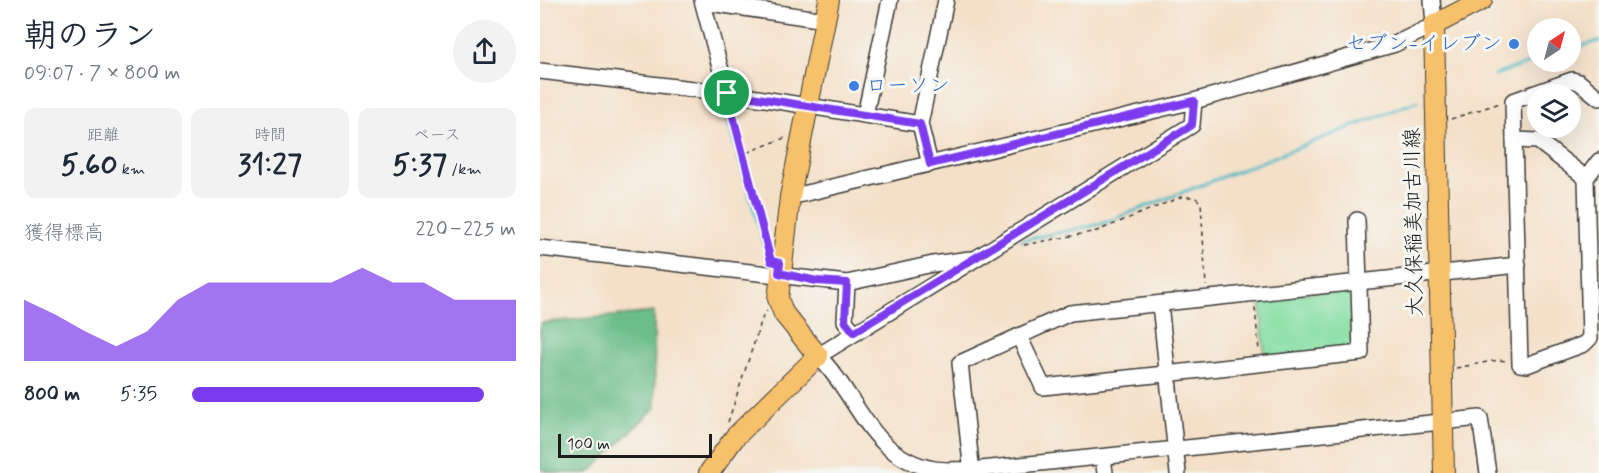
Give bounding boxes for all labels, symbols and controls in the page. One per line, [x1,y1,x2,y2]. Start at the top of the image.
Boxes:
text: 朝のラン [24,15,156,59]
north arrow [1527,18,1581,72]
map controls [1527,18,1581,138]
button: share [453,20,516,83]
place label: セブン-イレブン [1346,30,1502,58]
marker: セブン-イレブン [1507,37,1521,51]
text: 09:07 · 7 × 800 m [24,60,180,87]
pin [701,67,752,118]
place label: ローソン [866,72,950,100]
icon: arrive [710,76,743,109]
marker: ローソン [847,79,861,93]
button: layers [1527,84,1581,138]
text: 距離 [87,125,119,146]
text: 時間 [254,125,286,146]
text: ペース [413,125,461,146]
street label: 大久保稲美加古川線 [1398,127,1430,317]
text: 5.60 [61,146,118,185]
text: 31:27 [238,146,302,185]
text: 5:37 [392,146,447,185]
text: km [118,159,145,180]
text: /km [447,159,482,180]
text: 220–225 m [415,216,516,243]
text: 獲得標高 [24,220,104,247]
text: 800 m [24,381,80,408]
text: 5:35 [120,381,157,408]
scale bar [558,431,712,458]
text: 100 m [567,434,610,455]

